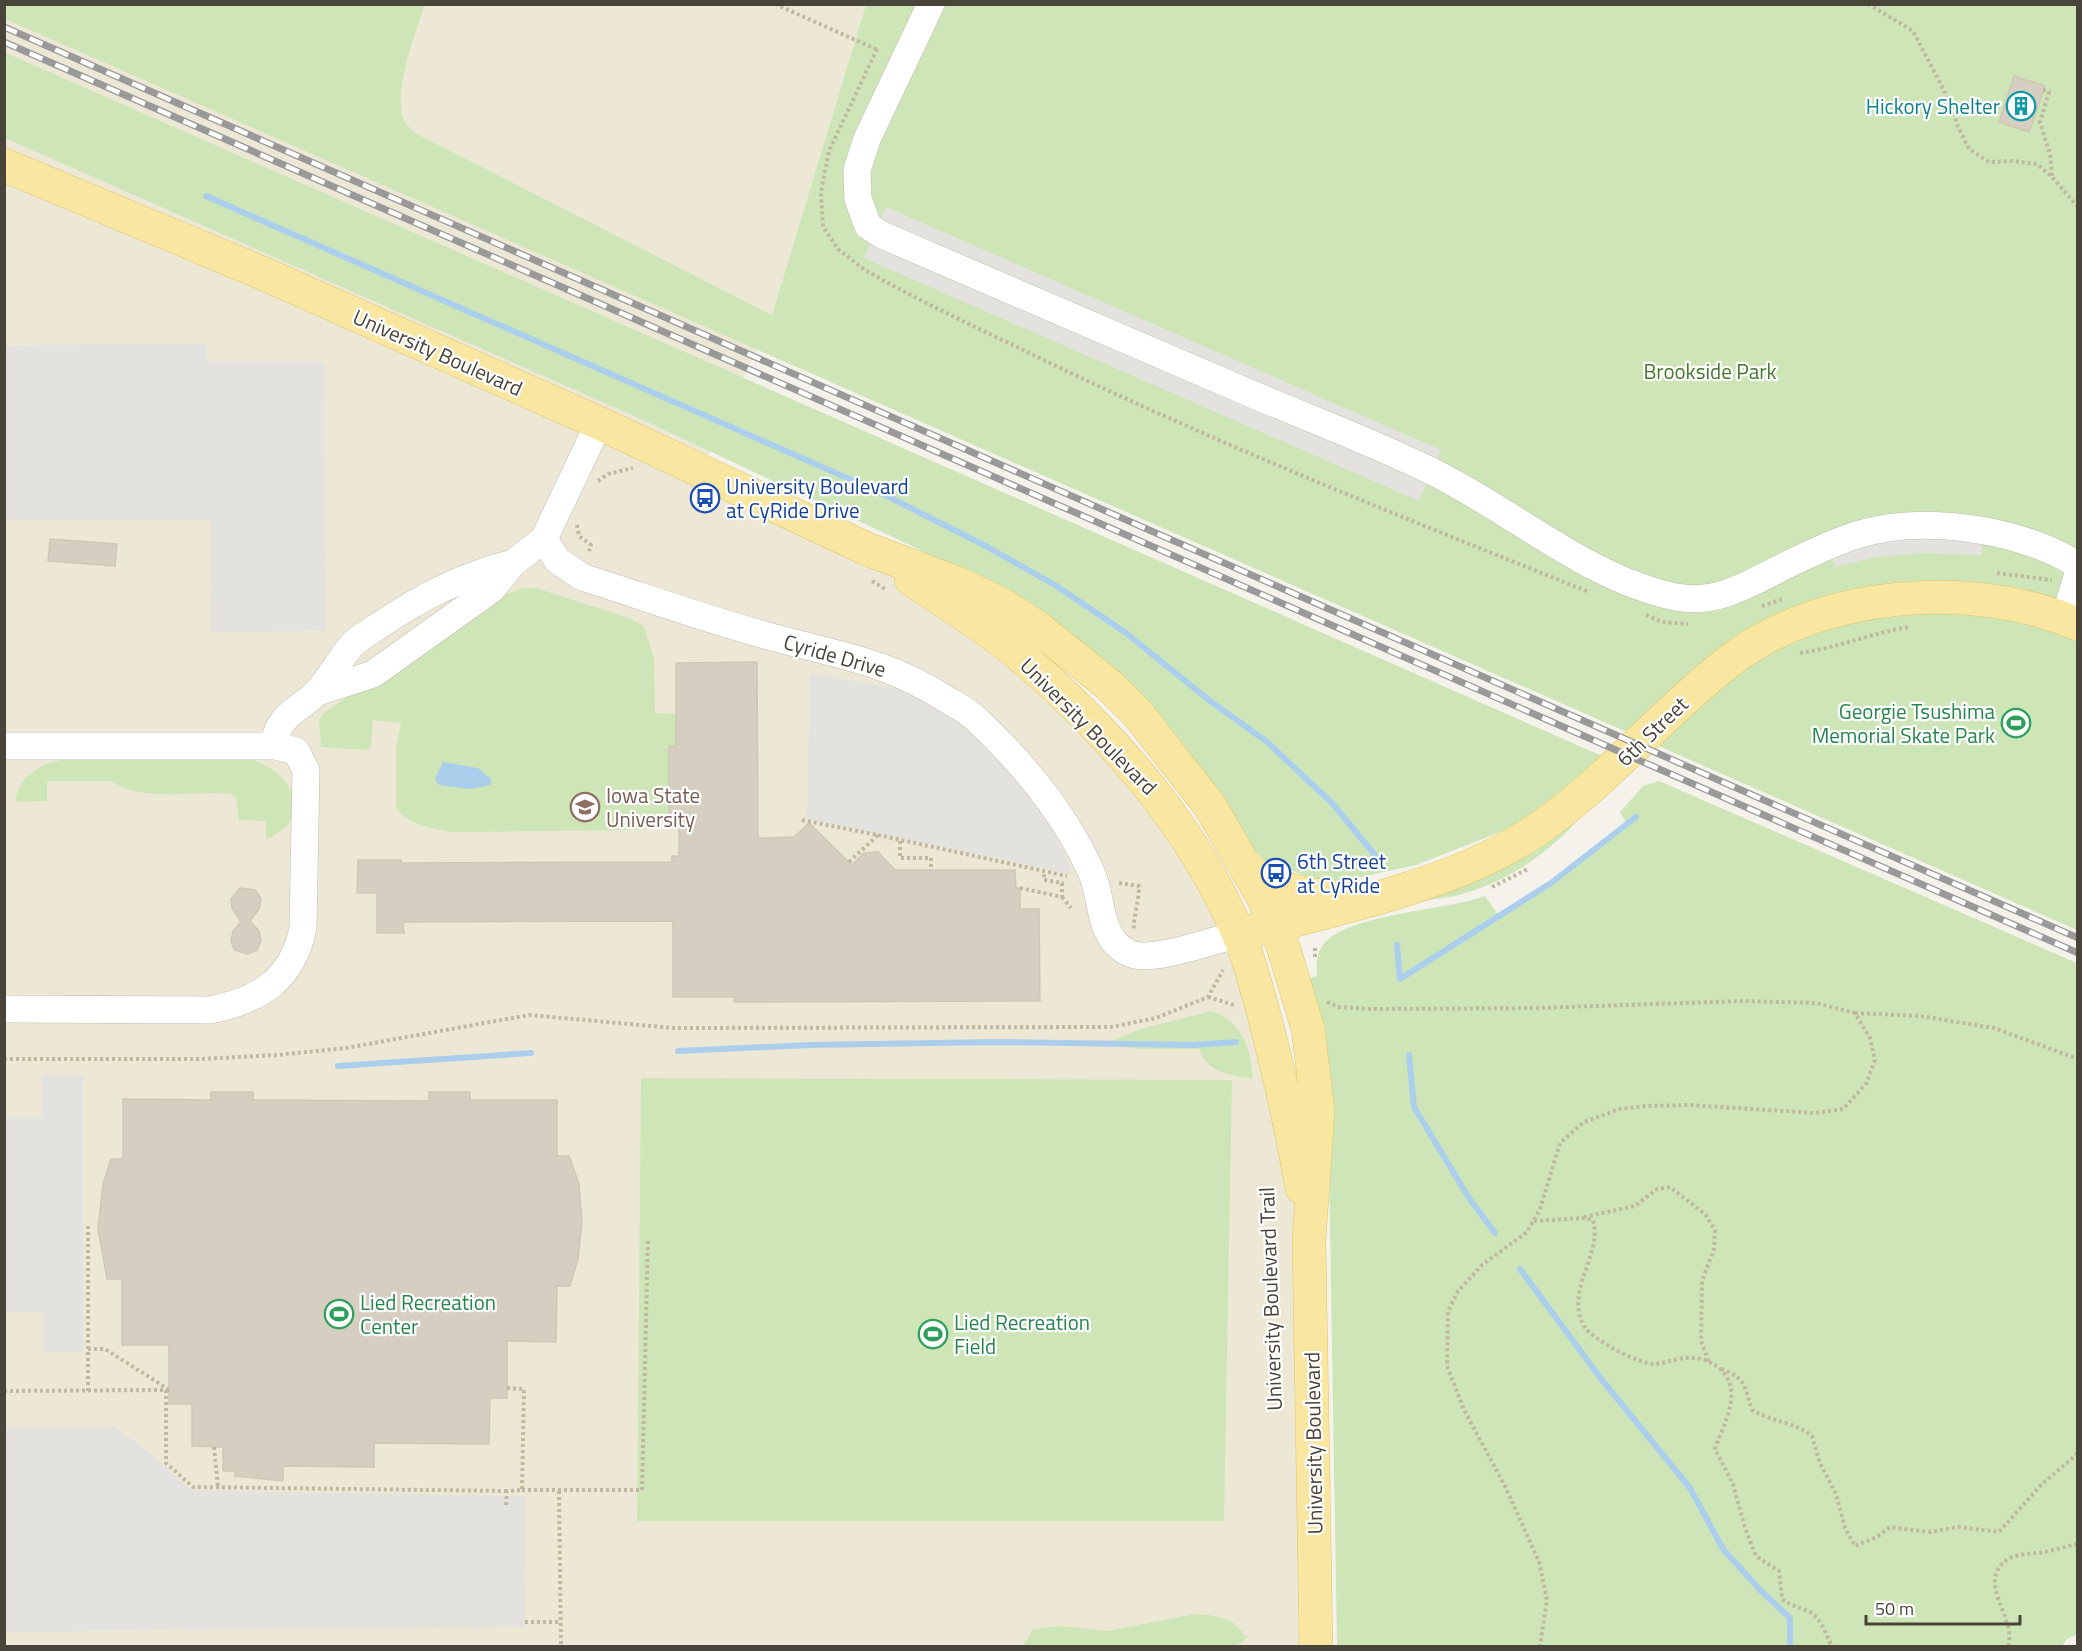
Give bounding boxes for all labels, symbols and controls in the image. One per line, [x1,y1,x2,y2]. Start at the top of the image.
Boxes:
place label: Hickory Shelter [1866,90,2000,122]
building icon: Hickory Shelter [2005,90,2037,122]
street label: University Boulevard [348,300,528,404]
park label: Brookside Park [1643,355,1777,387]
place label: University Boulevard at CyRide Drive [726,470,909,526]
bus stop icon: University Boulevard at CyRide Drive [689,482,721,514]
street label: Cyride Drive [780,625,890,685]
street label: University Boulevard [1013,650,1165,802]
street label: 6th Street [1609,688,1696,773]
place label: Georgie Tsushima Memorial Skate Park [1812,695,1995,751]
sports icon: Georgie Tsushima Memorial Skate Park [2000,707,2032,739]
place label: Iowa State University [606,779,700,835]
school or university icon: Iowa State University [569,791,601,823]
place label: 6th Street at CyRide [1297,845,1387,901]
bus stop icon: 6th Street at CyRide [1260,857,1292,889]
street label: University Boulevard Trail [1250,1187,1290,1411]
place label: Lied Recreation Center [360,1286,496,1342]
sports icon: Lied Recreation Center [323,1298,355,1330]
place label: Lied Recreation Field [954,1306,1090,1362]
sports icon: Lied Recreation Field [917,1318,949,1350]
street label: University Boulevard [1295,1351,1331,1535]
scale bar [1866,1588,2020,1626]
text: 50 m [1875,1595,1914,1622]

